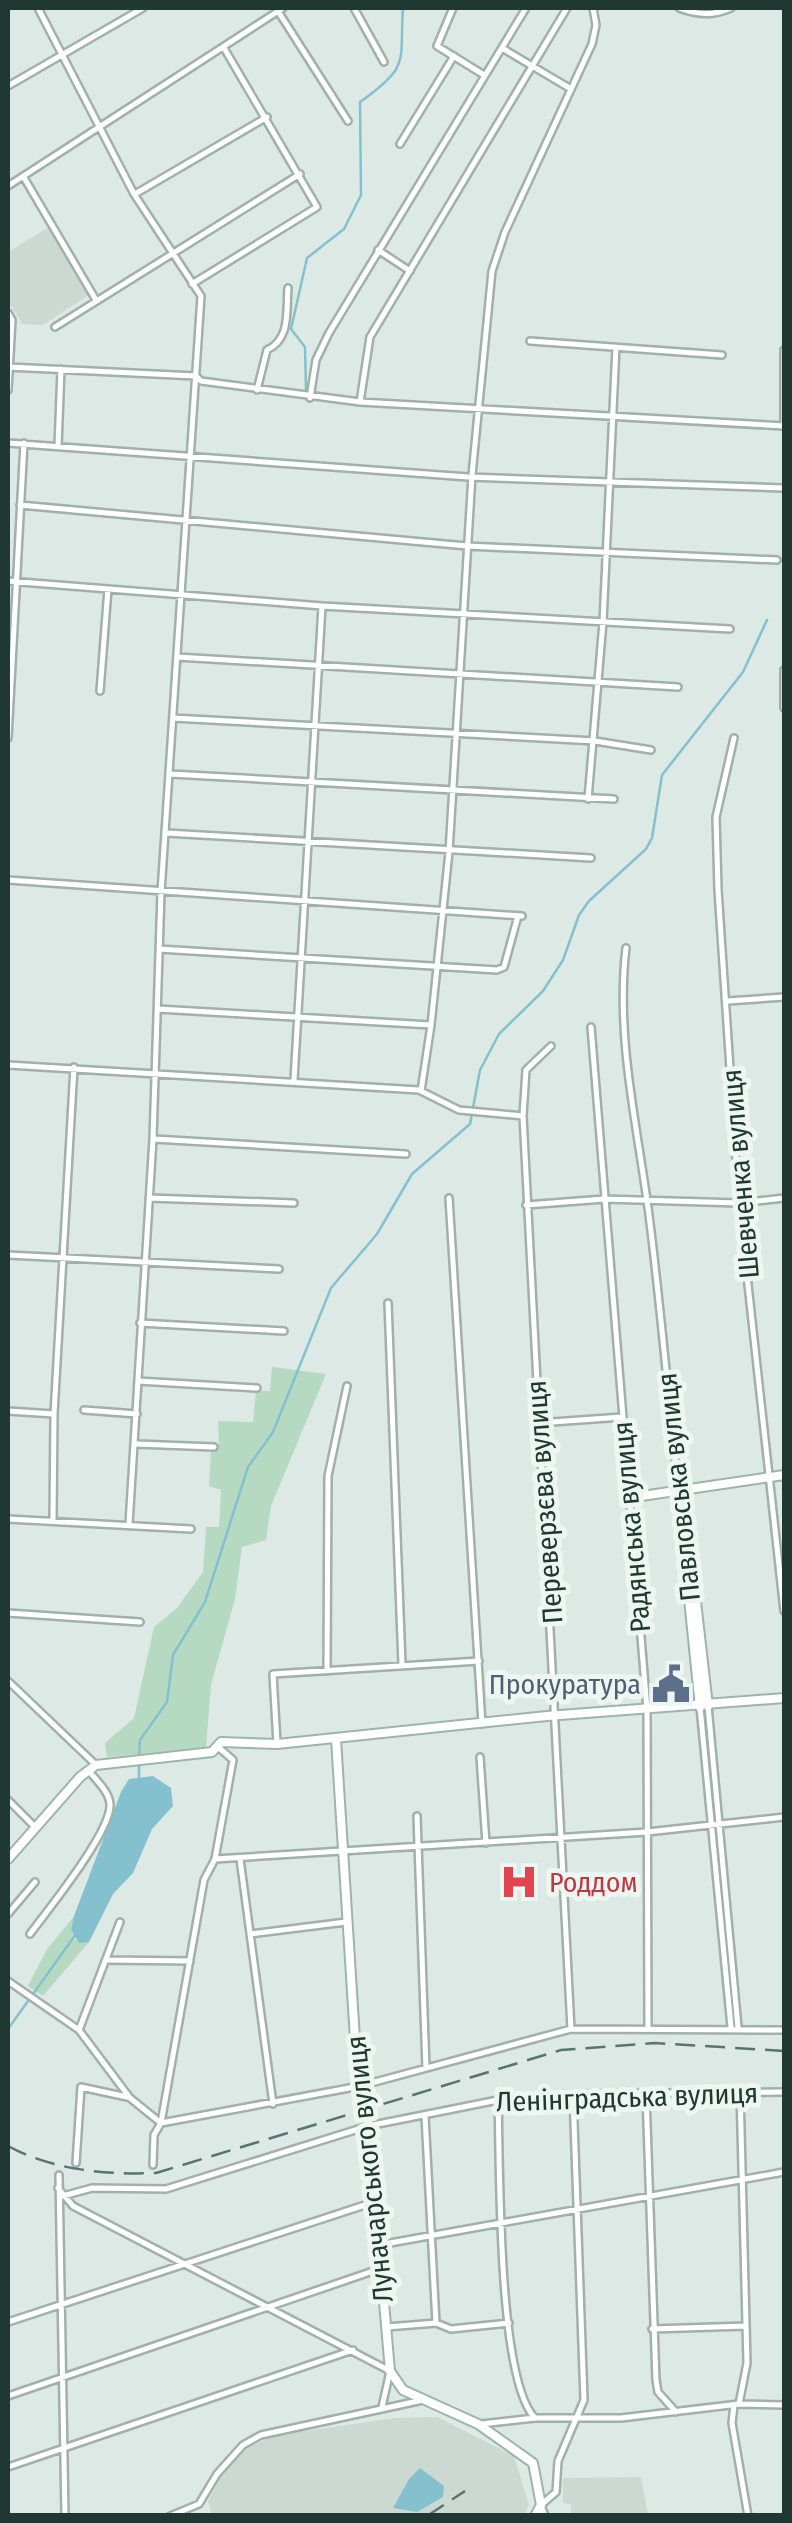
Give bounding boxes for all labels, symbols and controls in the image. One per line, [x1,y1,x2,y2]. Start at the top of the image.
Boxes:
street label: Шевченка вулиця [715,1068,766,1280]
street label: Павловська вулиця [650,1371,707,1603]
street label: Переверзєва вулиця [520,1379,569,1625]
street label: Радянська вулиця [606,1420,657,1634]
public building icon: Прокуратура [650,1663,692,1705]
place label: Прокуратура [489,1668,641,1701]
hospital icon: Роддом [498,1861,540,1903]
place label: Роддом [549,1866,637,1899]
street label: Луначарського вулиця [339,2034,400,2304]
street label: Ленінградська вулиця [495,2076,759,2119]

